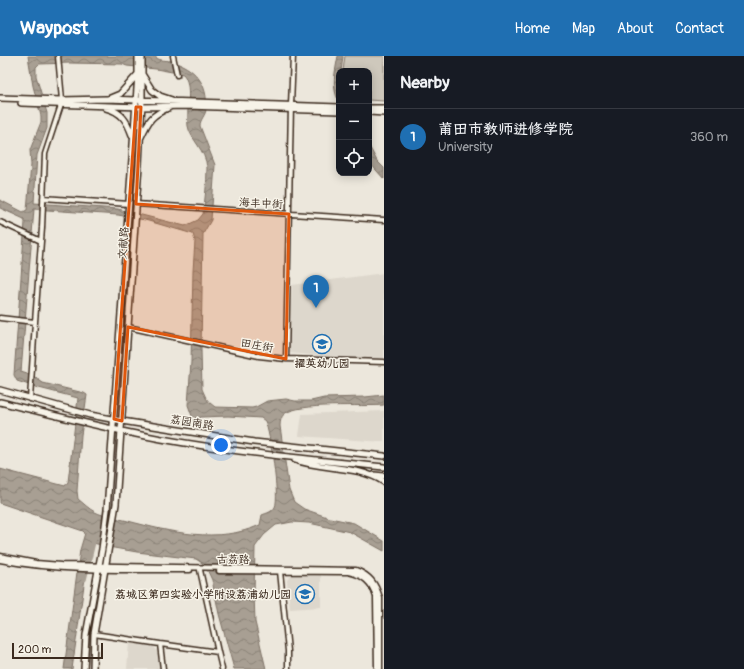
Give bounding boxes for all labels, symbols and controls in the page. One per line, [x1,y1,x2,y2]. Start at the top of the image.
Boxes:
text: Waypost [20,16,89,40]
text: Home [515,20,550,37]
text: Map [572,20,595,37]
text: About [617,20,653,37]
text: Contact [675,20,724,37]
map controls [336,68,372,176]
button: + [336,68,372,104]
text: Nearby [400,72,449,93]
button: − [336,104,372,140]
text: 莆田市教师进修学院 [438,120,573,139]
text: 1 [410,129,416,145]
text: 360 m [690,129,728,145]
text: University [438,139,492,155]
button: locate [336,140,372,176]
street label: 海丰中街 [239,196,284,211]
street label: 文献路 [116,226,131,260]
pin: 1 [303,275,329,308]
school or university icon: 擢英幼儿园 [311,333,333,355]
street label: 田庄街 [240,336,275,355]
place label: 擢英幼儿园 [295,357,350,370]
street label: 荔园南路 [169,413,215,432]
your location [211,435,231,455]
street label: 古荔路 [217,553,250,566]
school or university icon: 荔城区第四实验小学附设荔浦幼儿园 [294,583,316,605]
place label: 荔城区第四实验小学附设荔浦幼儿园 [115,588,291,601]
scale bar [12,641,103,660]
text: 200 m [18,643,51,656]

